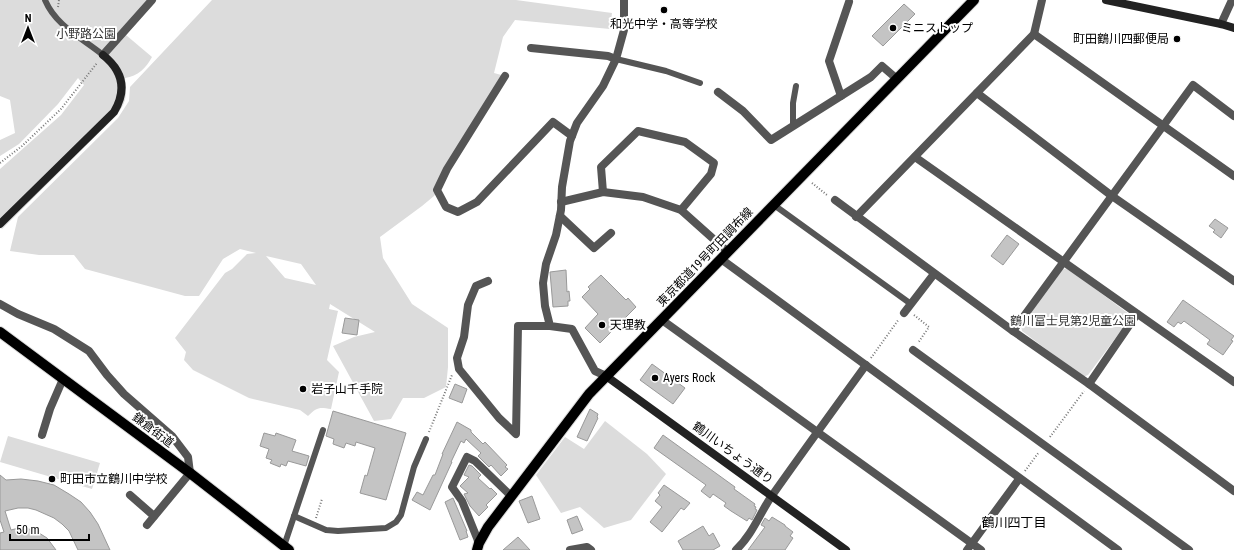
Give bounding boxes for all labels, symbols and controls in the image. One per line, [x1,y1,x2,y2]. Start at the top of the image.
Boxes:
marker: 和光中学・高等学校 [659,5,669,15]
north arrow [8,8,48,48]
text: N [25,12,32,25]
place label: 和光中学・高等学校 [610,17,718,31]
place label: ミニストップ [901,21,973,35]
marker: ミニストップ [888,23,898,33]
park label: 小野路公園 [56,27,116,41]
place label: 町田鶴川四郵便局 [1073,32,1169,46]
marker: 町田鶴川四郵便局 [1172,34,1182,44]
street label: 東京都道19号町田調布線 [654,205,756,309]
park label: 鶴川富士見第2児童公園 [1010,314,1136,328]
place label: 天理教 [610,318,646,332]
marker: 天理教 [597,320,607,330]
place label: Ayers Rock [663,371,716,385]
marker: Ayers Rock [650,373,660,383]
place label: 岩子山千手院 [311,382,383,396]
marker: 岩子山千手院 [298,384,308,394]
street label: 鎌倉街道 [130,410,176,450]
street label: 鶴川いちょう通り [690,419,776,487]
place label: 町田市立鶴川中学校 [60,472,168,486]
marker: 町田市立鶴川中学校 [47,474,57,484]
district label: 鶴川四丁目 [981,515,1047,530]
scale bar [10,516,89,542]
text: 50 m [16,523,40,537]

